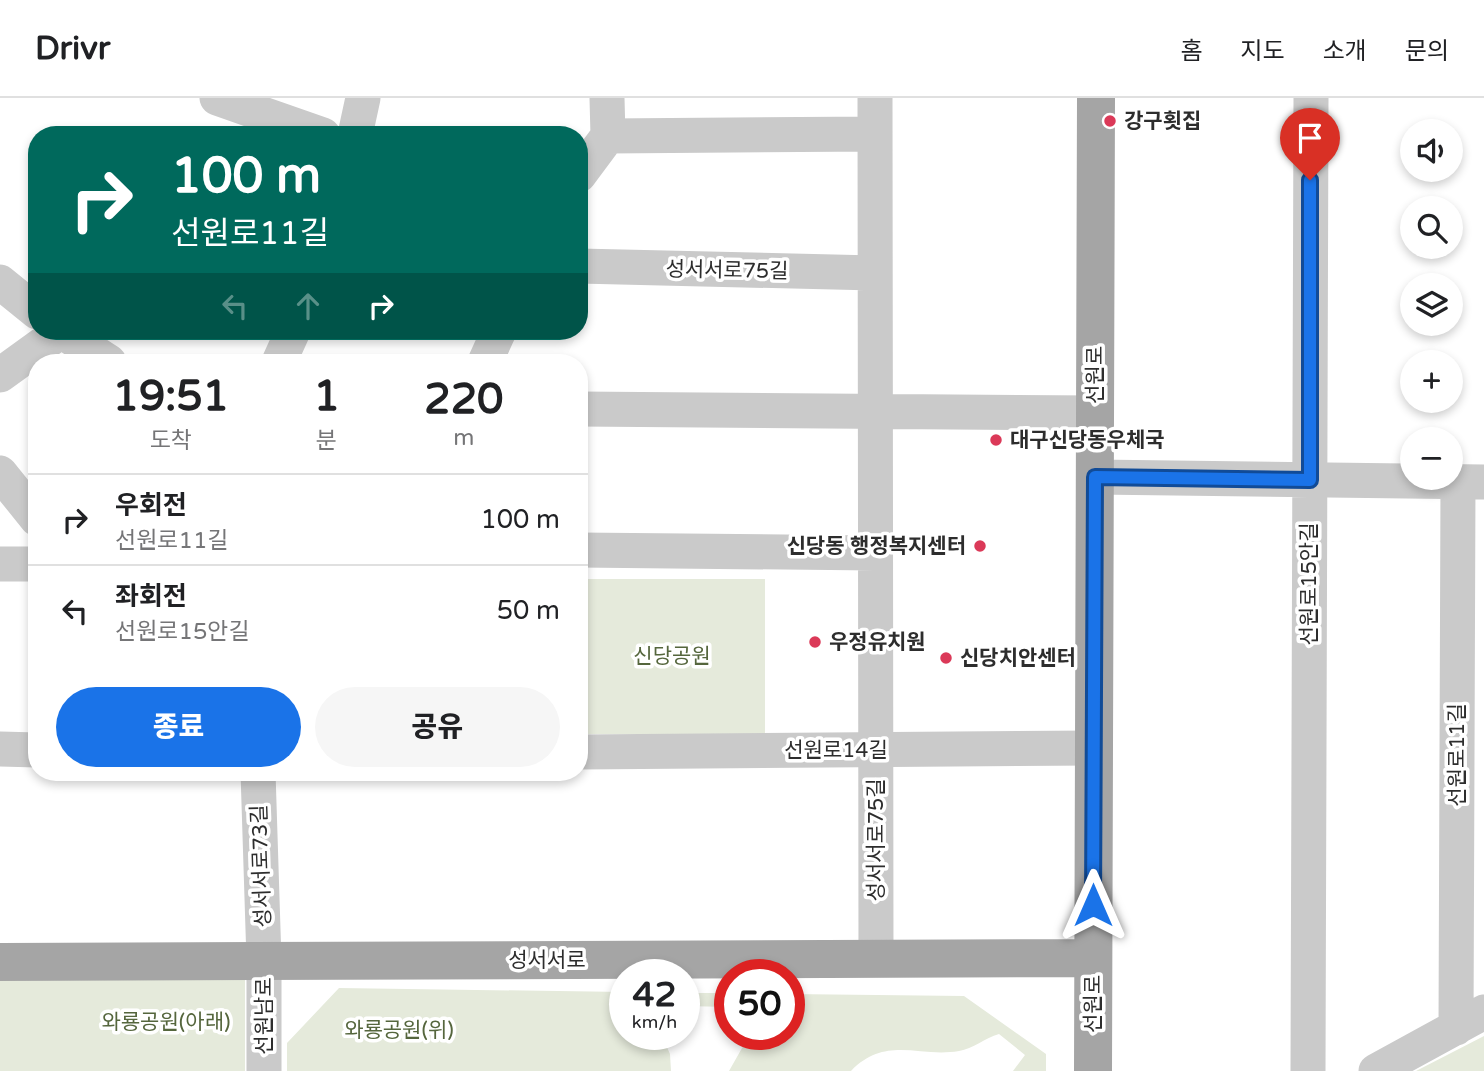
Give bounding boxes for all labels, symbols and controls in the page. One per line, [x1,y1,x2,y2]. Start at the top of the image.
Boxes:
text: Drivr [35,29,110,68]
text: 홈 [1180,37,1202,66]
text: 지도 [1240,37,1285,66]
text: 소개 [1323,37,1367,66]
text: 문의 [1405,37,1449,66]
pin [1280,108,1340,180]
place label: 강구횟집 [1124,109,1201,134]
marker: 강구횟집 [1102,113,1118,129]
icon: arrive [1291,119,1329,157]
map controls [1400,119,1463,490]
button: sound [1400,119,1463,182]
text: 100 m [171,147,321,206]
icon: right [56,154,147,245]
button: search [1400,196,1463,259]
text: 선원로11길 [171,215,329,253]
street label: 성서서로75길 [665,257,789,284]
button: layers [1400,273,1463,336]
icon: left [216,287,254,325]
icon: ahead [289,287,327,325]
icon: right [362,287,400,325]
street label: 선원로 [1083,346,1108,404]
button: + [1400,350,1463,413]
text: 19:51 [113,371,229,422]
text: 1 [313,371,340,422]
text: 220 [424,374,503,425]
text: m [453,424,474,452]
text: 도착 [150,427,192,455]
text: 분 [316,427,337,455]
button: − [1400,427,1463,490]
place label: 대구신당동우체국 [1010,428,1165,453]
marker: 대구신당동우체국 [988,432,1004,448]
text: 우회전 [115,490,187,521]
icon: right [56,501,94,539]
text: 100 m [480,504,560,535]
street label: 선원로15안길 [1297,523,1322,645]
text: 선원로11길 [115,527,229,555]
place label: 신당동 행정복지센터 [787,534,966,559]
marker: 신당동 행정복지센터 [972,538,988,554]
text: 좌회전 [115,581,187,612]
icon: left [56,592,94,630]
text: 50 m [497,595,560,626]
text: 선원로15안길 [115,618,250,646]
place label: 우정유치원 [829,630,926,655]
marker: 우정유치원 [807,634,823,650]
park label: 신당공원 [633,644,711,669]
place label: 신당치안센터 [960,646,1076,671]
marker: 신당치안센터 [938,650,954,666]
button: 종료 [56,687,301,767]
button: 공유 [315,687,560,767]
street label: 선원로11길 [1445,703,1470,807]
street label: 선원로14길 [784,738,888,763]
street label: 성서서로75길 [864,779,889,901]
street label: 성서서로73길 [247,804,276,928]
position arrow [1056,868,1130,942]
street label: 성서서로 [508,948,586,973]
speed limit sign: 50 [714,959,805,1050]
text: 42 [633,974,676,1016]
street label: 선원로 [1081,975,1106,1033]
street label: 선원남로 [252,977,277,1055]
park label: 와룡공원(아래) [101,1010,231,1035]
text: km/h [632,1011,677,1033]
park label: 와룡공원(위) [344,1018,454,1043]

